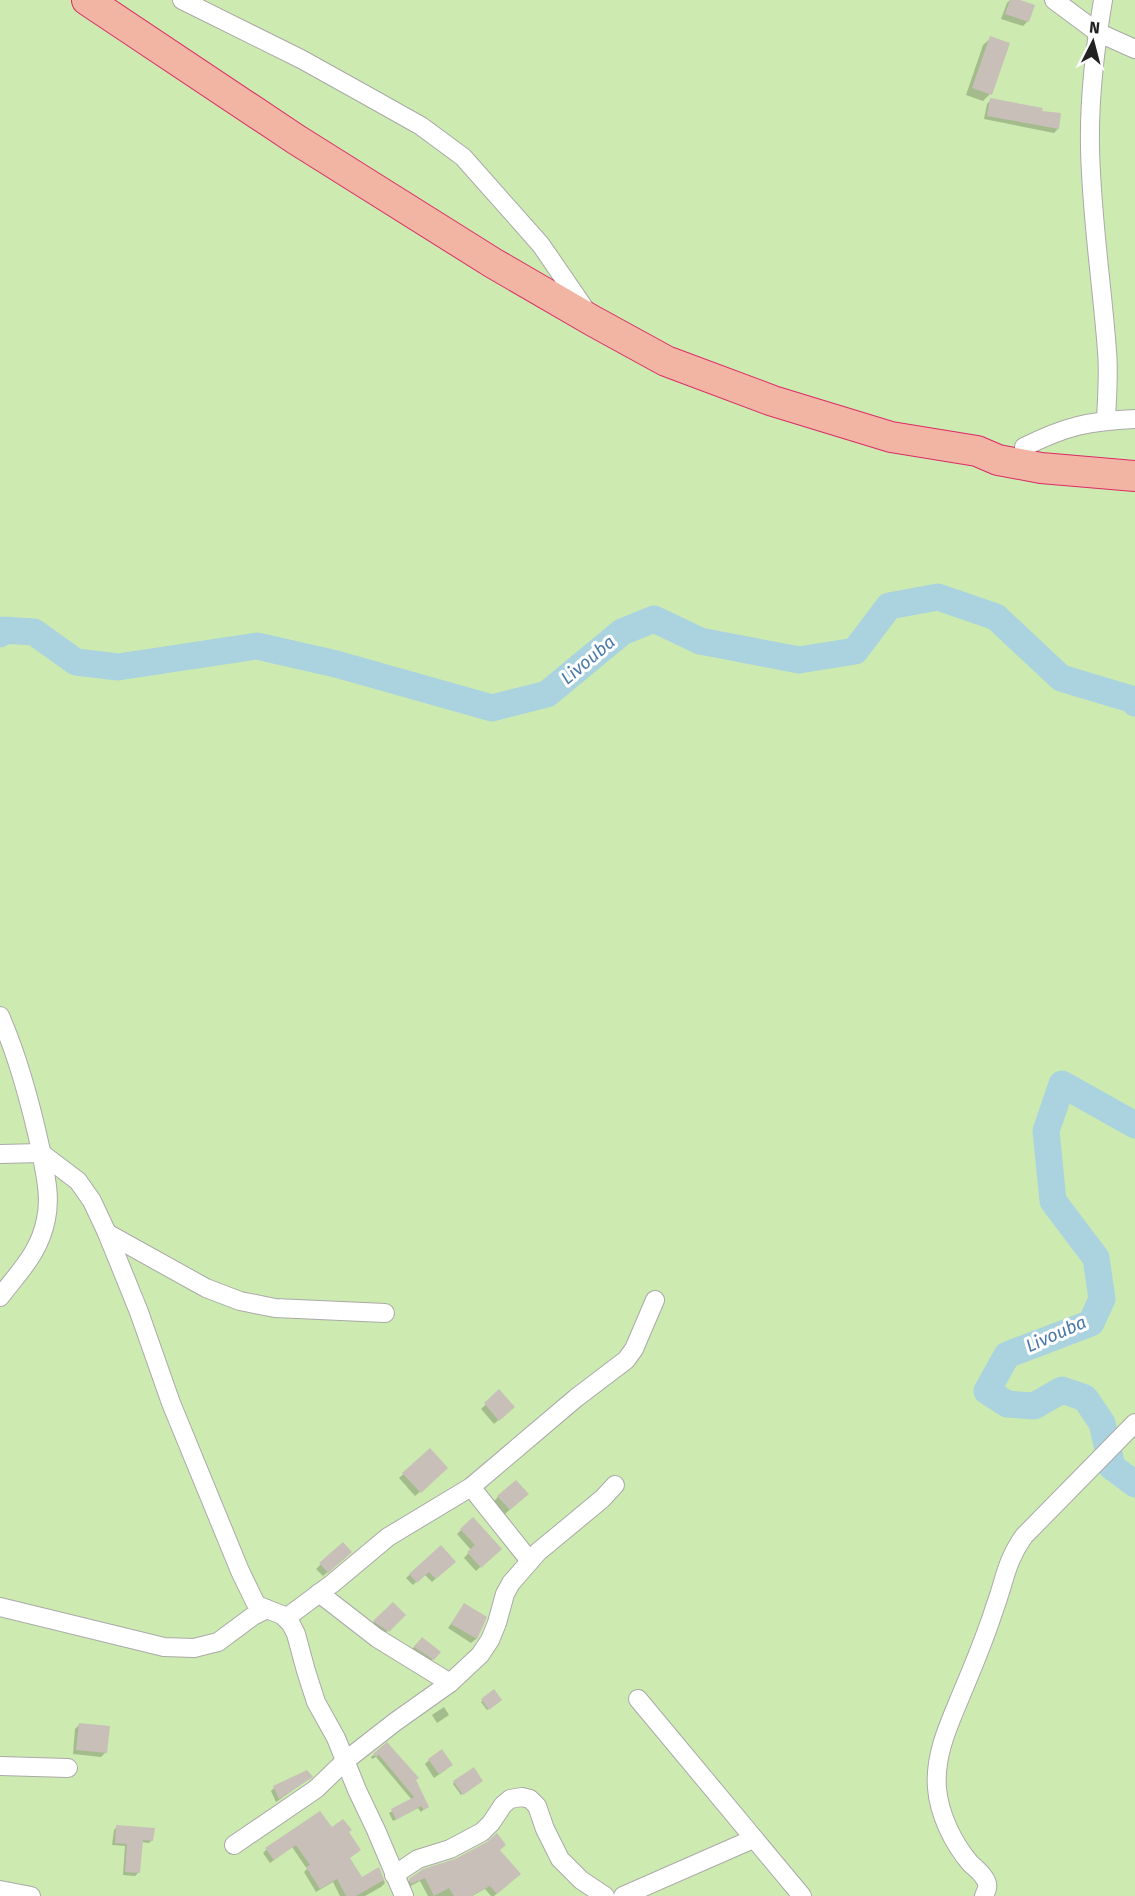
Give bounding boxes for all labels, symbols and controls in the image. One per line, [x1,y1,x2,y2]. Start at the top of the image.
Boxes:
north arrow [1063,12,1123,72]
text: N [1088,18,1101,38]
water label: Livouba [556,631,620,689]
water label: Livouba [1022,1311,1090,1357]

